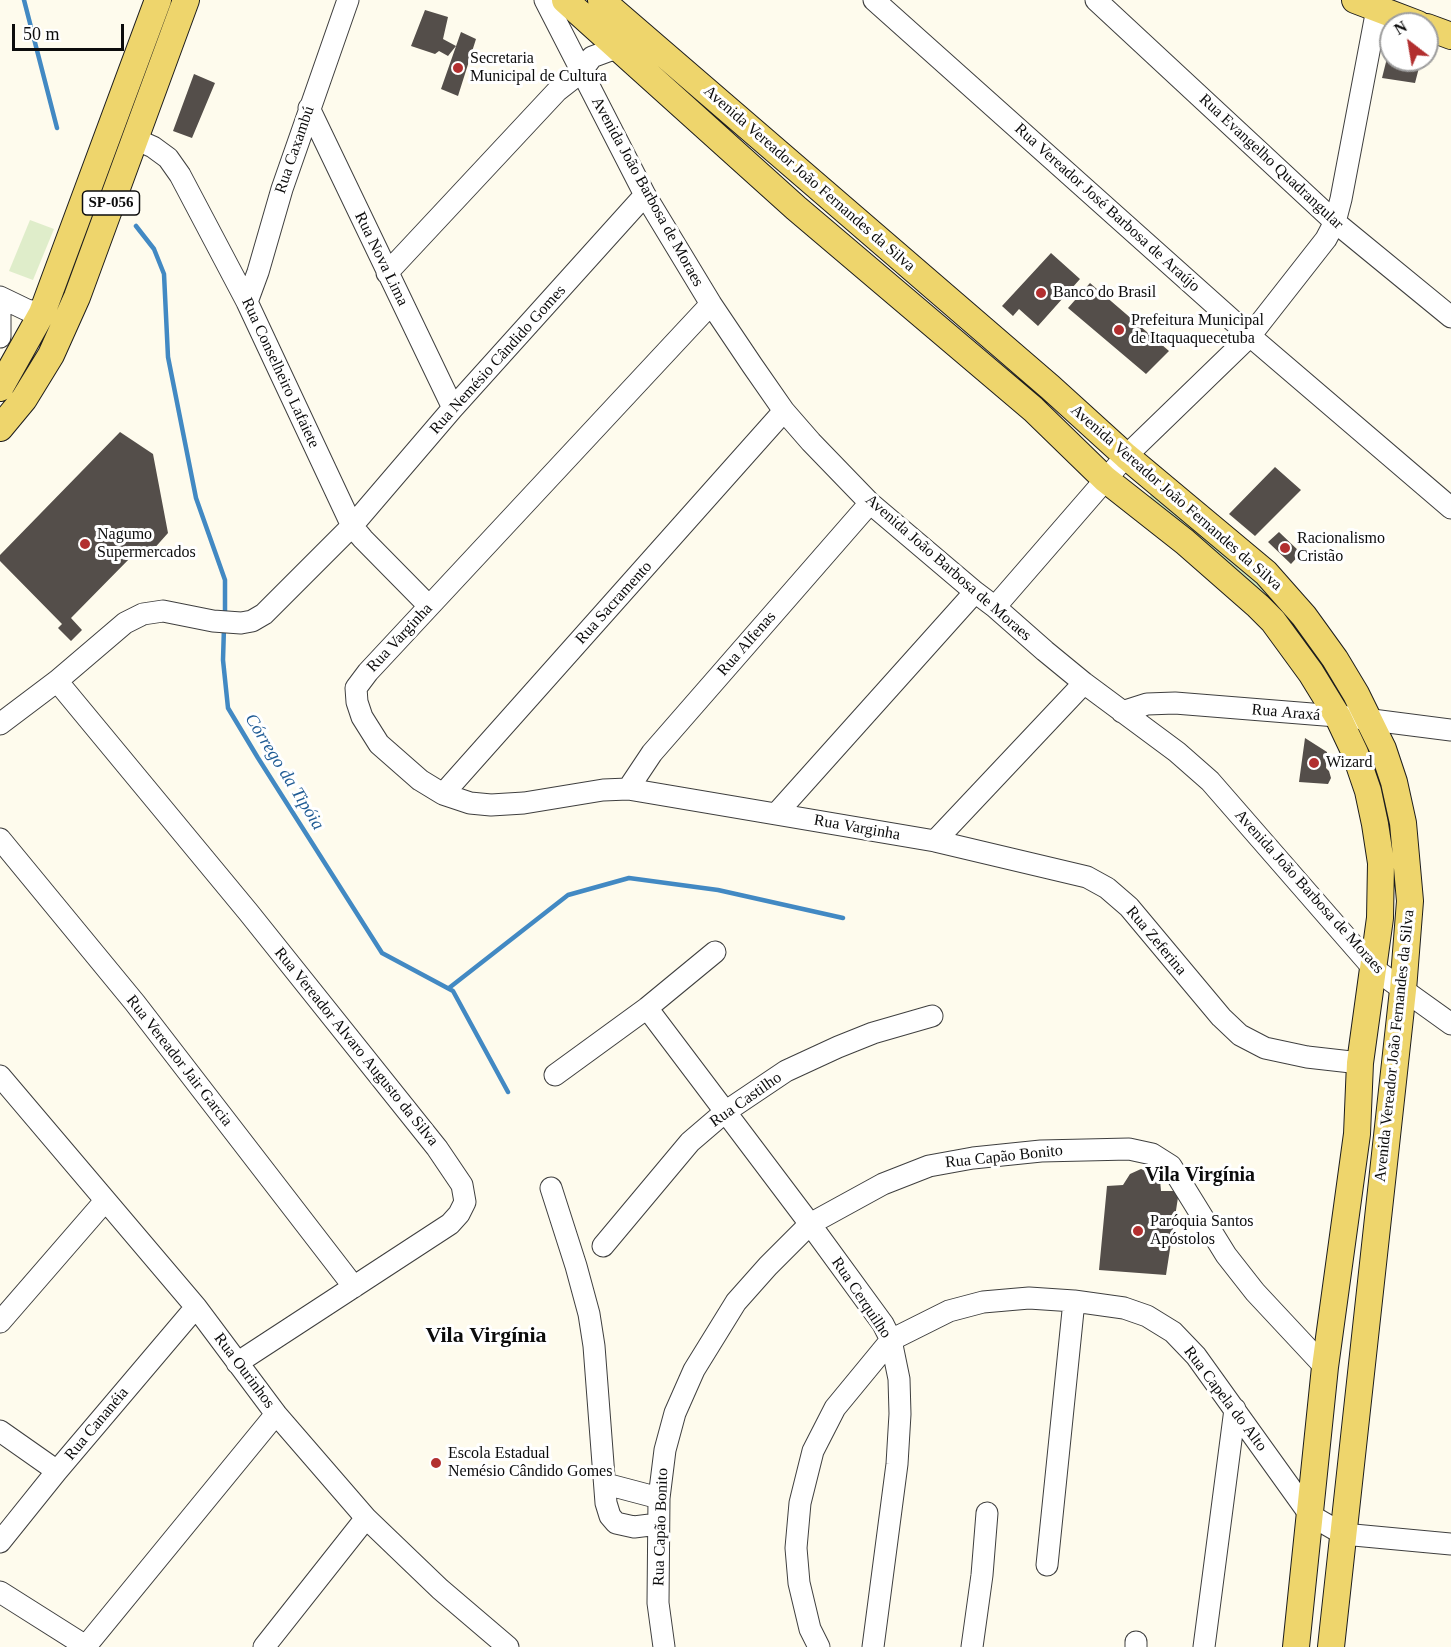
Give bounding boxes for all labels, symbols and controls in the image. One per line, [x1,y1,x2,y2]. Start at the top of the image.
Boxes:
scale bar [15,12,128,50]
north arrow [1379,12,1439,72]
text: N [1391,18,1410,38]
text: 50 m [23,24,60,44]
place label: Secretaria Municipal de Cultura [470,49,607,87]
marker: Secretaria Municipal de Cultura [451,61,465,75]
street label: Avenida Vereador João Fernandes da Silva [699,82,919,276]
street label: Rua Evangelho Quadrangular [1195,90,1347,234]
street label: Avenida João Barbosa de Moraes [587,94,707,290]
street label: Rua Caxambú [271,104,319,196]
street label: Rua Vereador José Barbosa de Araújo [1010,120,1204,296]
road number: SP-056 [82,191,140,215]
street label: Rua Nova Lima [350,209,412,309]
street label: Rua Nemésio Cândido Gomes [426,281,570,439]
place label: Banco do Brasil [1053,283,1156,303]
marker: Banco do Brasil [1034,286,1048,300]
street label: Rua Conselheiro Lafaiete [237,295,323,451]
place label: Prefeitura Municipal de Itaquaquecetuba [1131,311,1264,349]
marker: Prefeitura Municipal de Itaquaquecetuba [1112,323,1126,337]
street label: Avenida Vereador João Fernandes da Silva [1066,401,1286,595]
street label: Avenida João Barbosa de Moraes [861,491,1035,645]
place label: Nagumo Supermercados [97,525,196,563]
place label: Racionalismo Cristão [1297,529,1385,567]
marker: Nagumo Supermercados [78,537,92,551]
marker: Racionalismo Cristão [1278,541,1292,555]
street label: Rua Sacramento [572,557,656,649]
street label: Rua Varginha [363,600,437,676]
street label: Rua Alfenas [714,608,780,680]
street label: Rua Araxá [1251,700,1321,726]
water label: Córrego da Tipóia [240,710,328,834]
place label: Wizard [1326,753,1372,773]
marker: Wizard [1307,756,1321,770]
street label: Avenida João Barbosa de Moraes [1230,806,1388,978]
street label: Rua Varginha [812,811,902,845]
street label: Rua Zeferina [1122,903,1190,979]
street label: Avenida Vereador João Fernandes da Silva [1371,909,1419,1183]
street label: Rua Vereador Alvaro Augusto da Silva [270,944,442,1150]
street label: Rua Vereador Jair Garcia [122,992,236,1130]
street label: Rua Castilho [706,1068,786,1132]
street label: Rua Capão Bonito [944,1141,1064,1173]
district label: Vila Virgínia [1145,1164,1255,1188]
place label: Paróquia Santos Apóstolos [1150,1212,1254,1250]
marker: Paróquia Santos Apóstolos [1131,1224,1145,1238]
street label: Rua Cerquilho [827,1254,895,1342]
district label: Vila Virgínia [425,1323,547,1349]
street label: Rua Ourinhos [209,1330,279,1412]
street label: Rua Capela do Alto [1179,1343,1271,1455]
street label: Rua Cananéia [61,1384,133,1464]
place label: Escola Estadual Nemésio Cândido Gomes [448,1444,612,1482]
marker: Escola Estadual Nemésio Cândido Gomes [429,1456,443,1470]
street label: Rua Capão Bonito [649,1468,673,1586]

